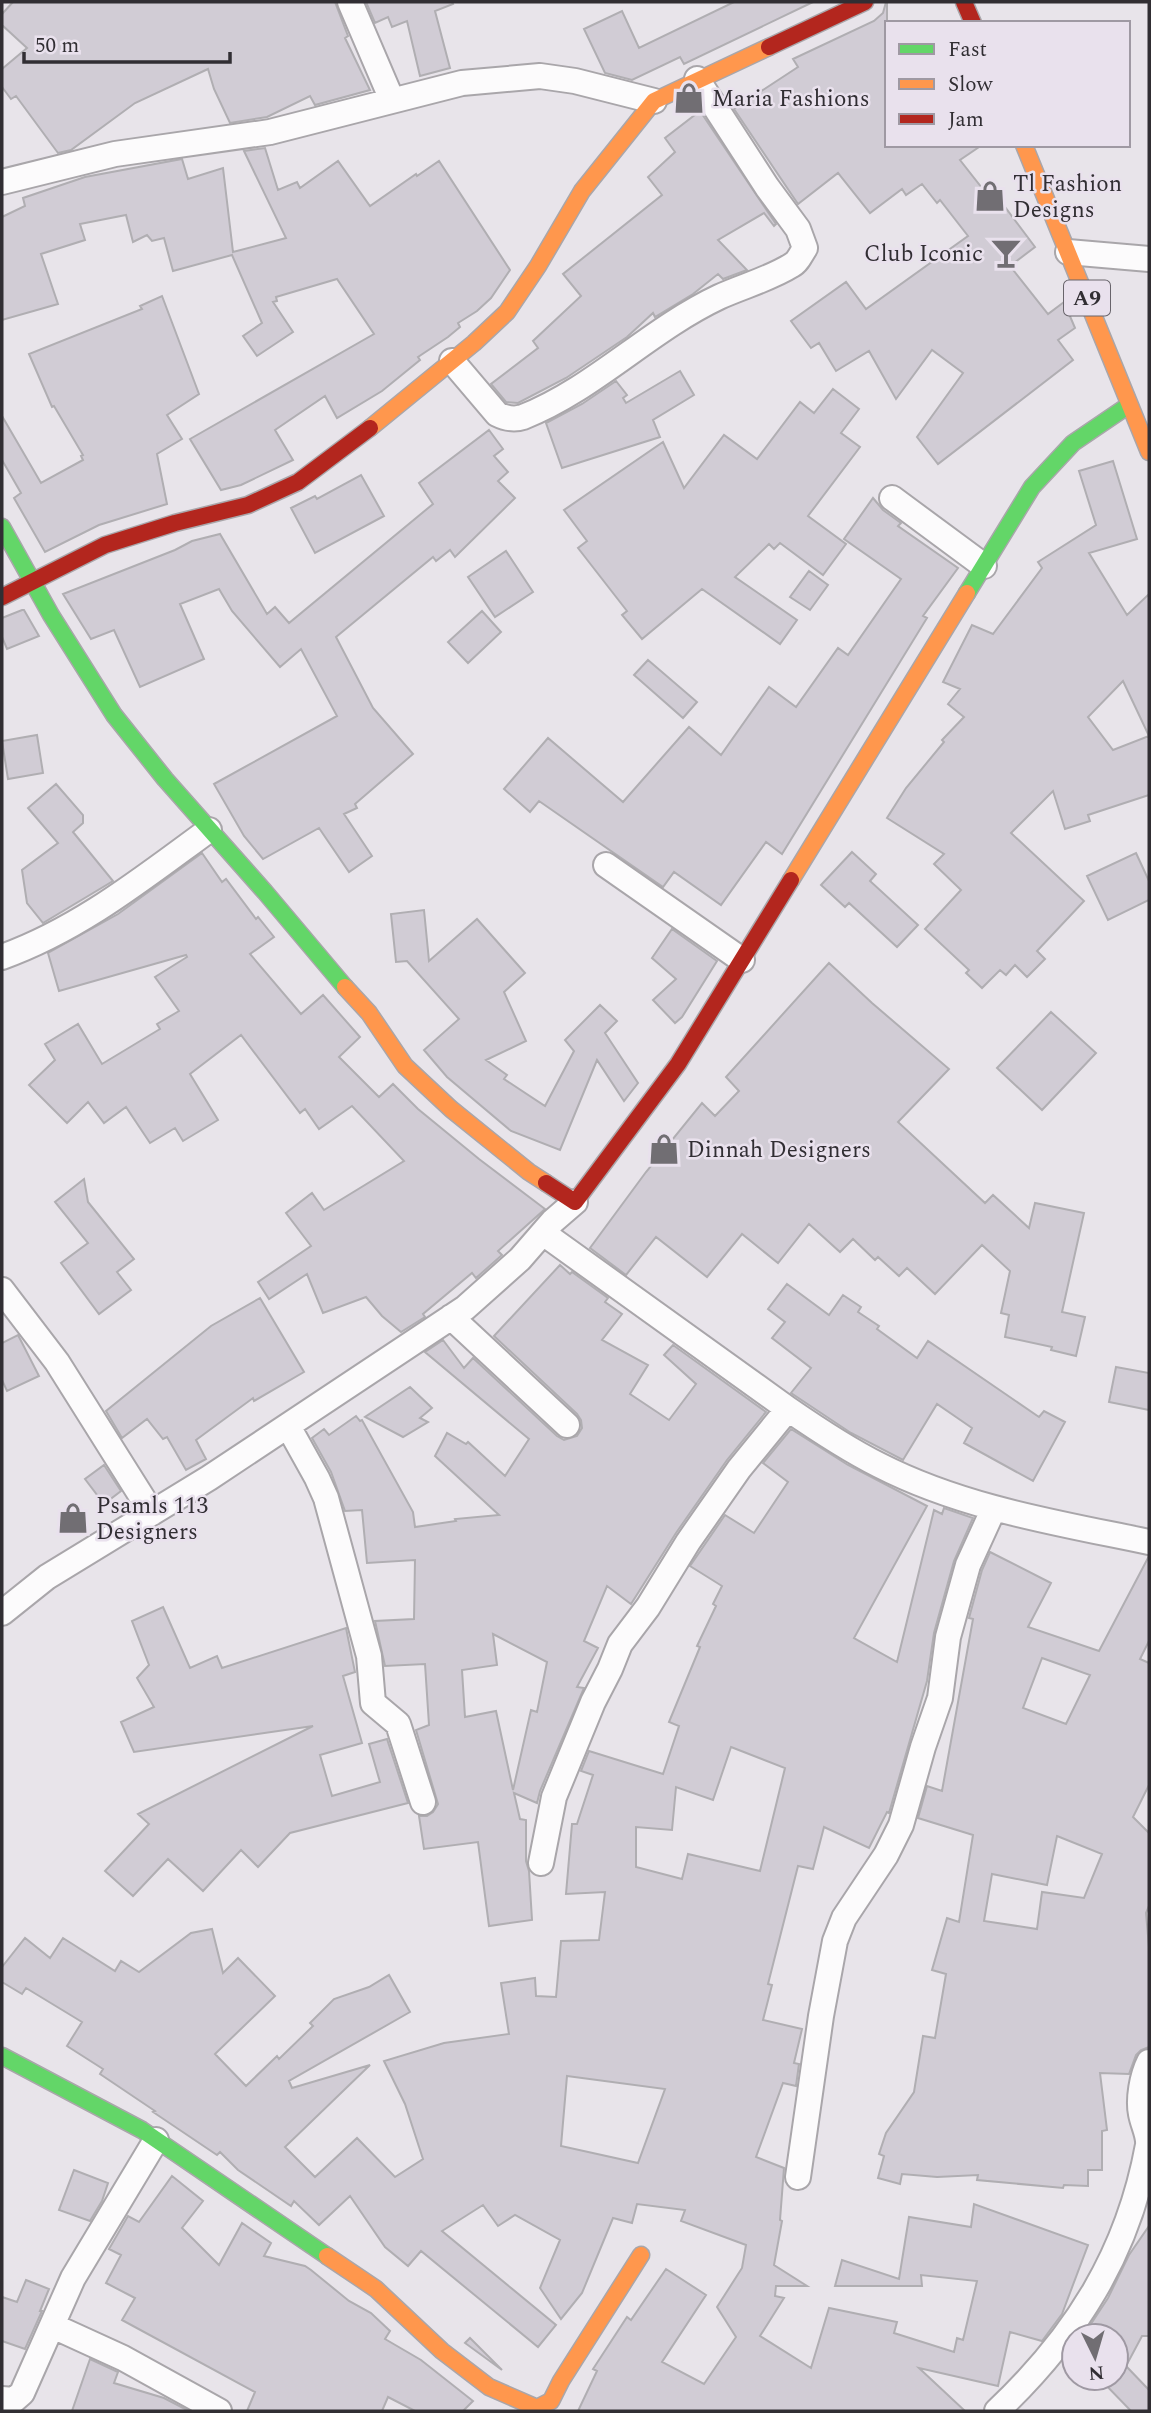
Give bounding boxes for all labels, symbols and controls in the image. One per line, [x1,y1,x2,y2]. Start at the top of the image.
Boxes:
scale bar [24,21,231,65]
legend [885,21,1130,147]
text: 50 m [35,30,79,62]
text: Fast [948,34,987,66]
text: Slow [948,69,994,101]
shop icon: Maria Fashions [672,81,706,115]
place label: Maria Fashions [712,82,870,117]
text: Jam [948,104,984,136]
place label: Tl Fashion Designs [1013,167,1122,228]
shop icon: Tl Fashion Designs [973,179,1007,213]
bar icon: Club Iconic [989,236,1023,270]
place label: Club Iconic [864,237,983,272]
road number: A9 [1064,280,1110,316]
shop icon: Dinnah Designers [647,1132,681,1166]
place label: Dinnah Designers [687,1133,871,1168]
place label: Psamls 113 Designers [96,1489,208,1550]
shop icon: Psamls 113 Designers [56,1501,90,1535]
north arrow [1060,2322,1130,2392]
text: N [1087,2357,1105,2388]

